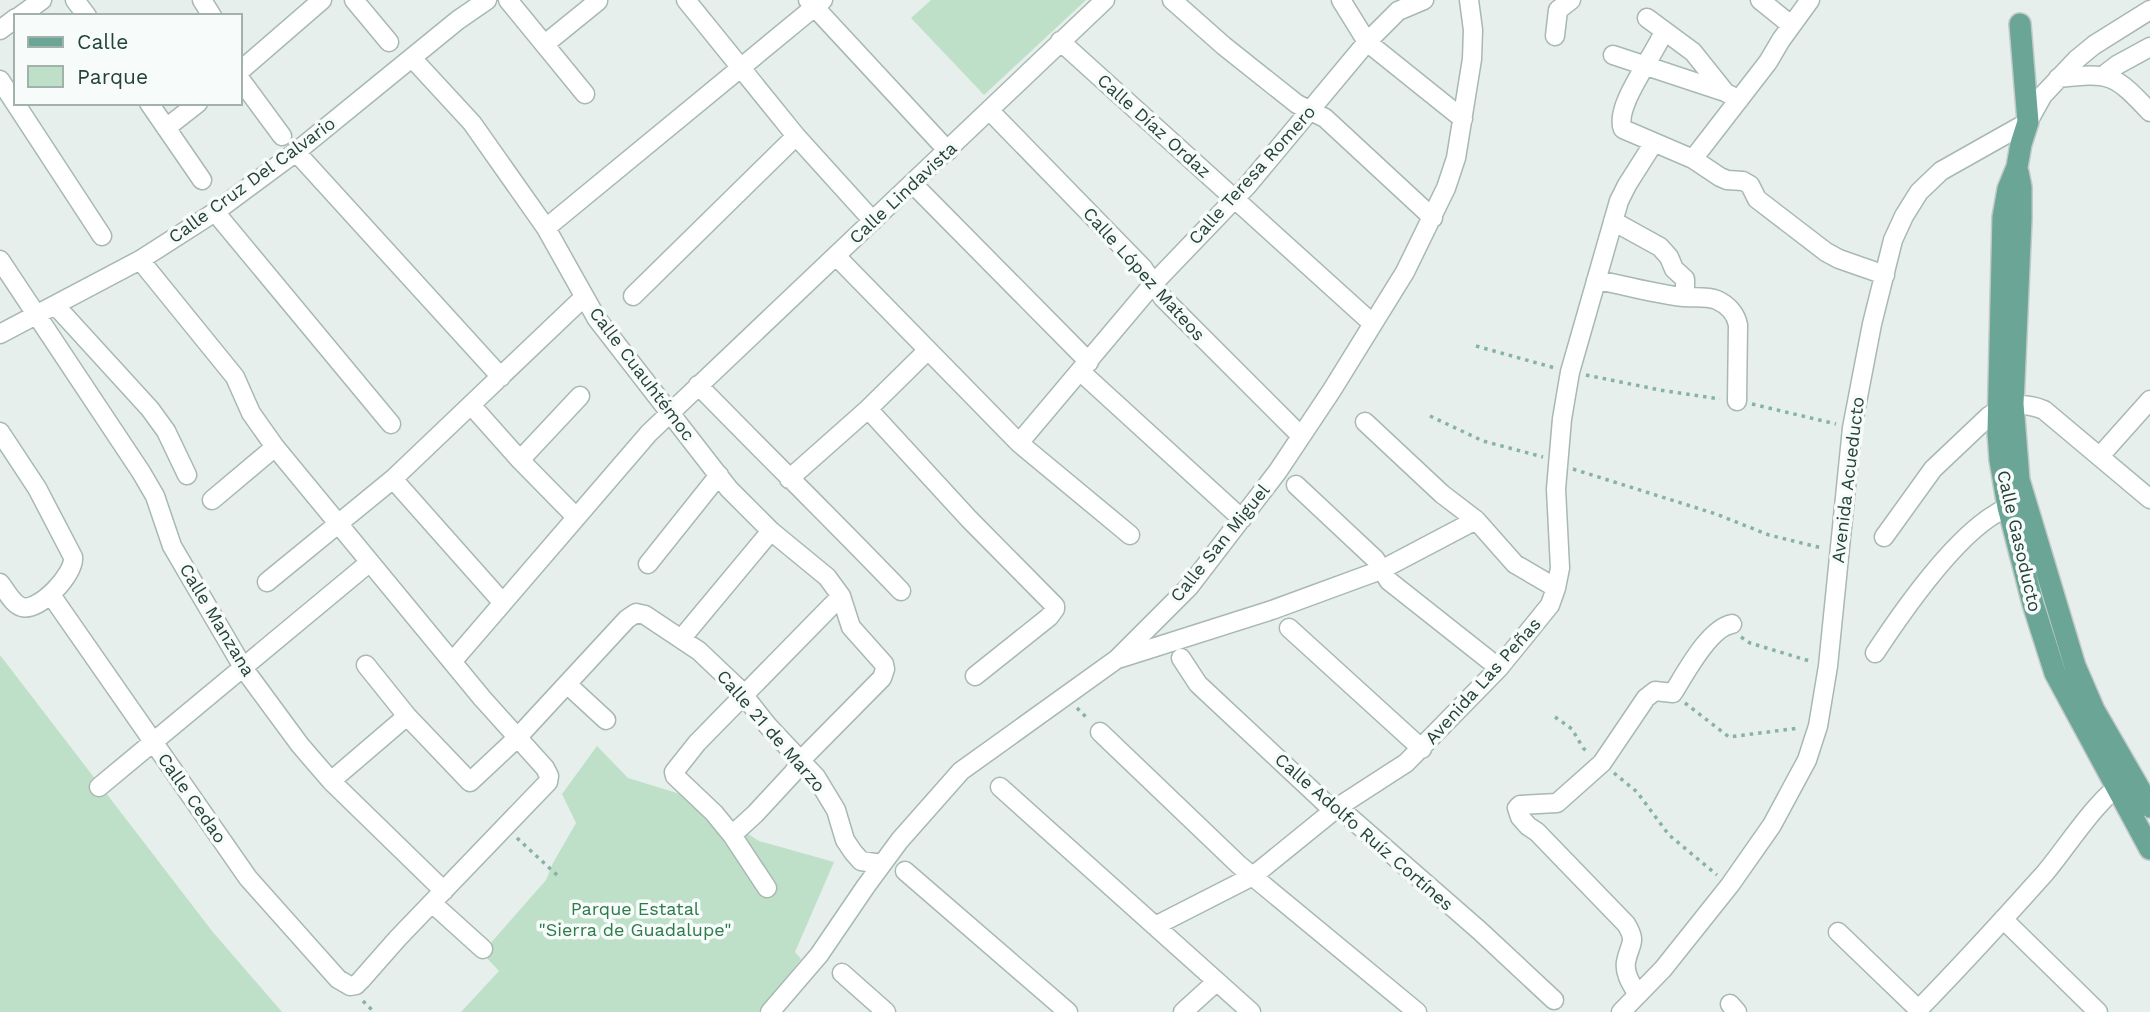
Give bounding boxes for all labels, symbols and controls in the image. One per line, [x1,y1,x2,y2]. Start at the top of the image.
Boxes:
legend [14,14,242,105]
text: Calle [77,29,128,54]
text: Parque [77,64,148,89]
street label: Calle Díaz Ordaz [1093,69,1215,182]
street label: Calle Teresa Romero [1184,101,1320,248]
street label: Calle Cruz Del Calvario [164,112,339,247]
street label: Calle Lindavista [845,137,961,248]
street label: Calle López Mateos [1079,203,1210,345]
street label: Calle Cuauhtémoc [585,303,699,445]
street label: Avenida Acueducto [1827,396,1868,564]
street label: Calle Gasoducto [1993,468,2046,614]
street label: Calle San Miguel [1166,479,1274,606]
street label: Calle Manzana [176,560,259,680]
street label: Avenida Las Peñas [1420,613,1545,748]
street label: Calle 21 de Marzo [713,665,830,796]
street label: Calle Cedao [154,749,231,847]
street label: Calle Adolfo Ruíz Cortínes [1271,749,1458,915]
park label: Parque Estatal "Sierra de Guadalupe" [538,898,732,940]

